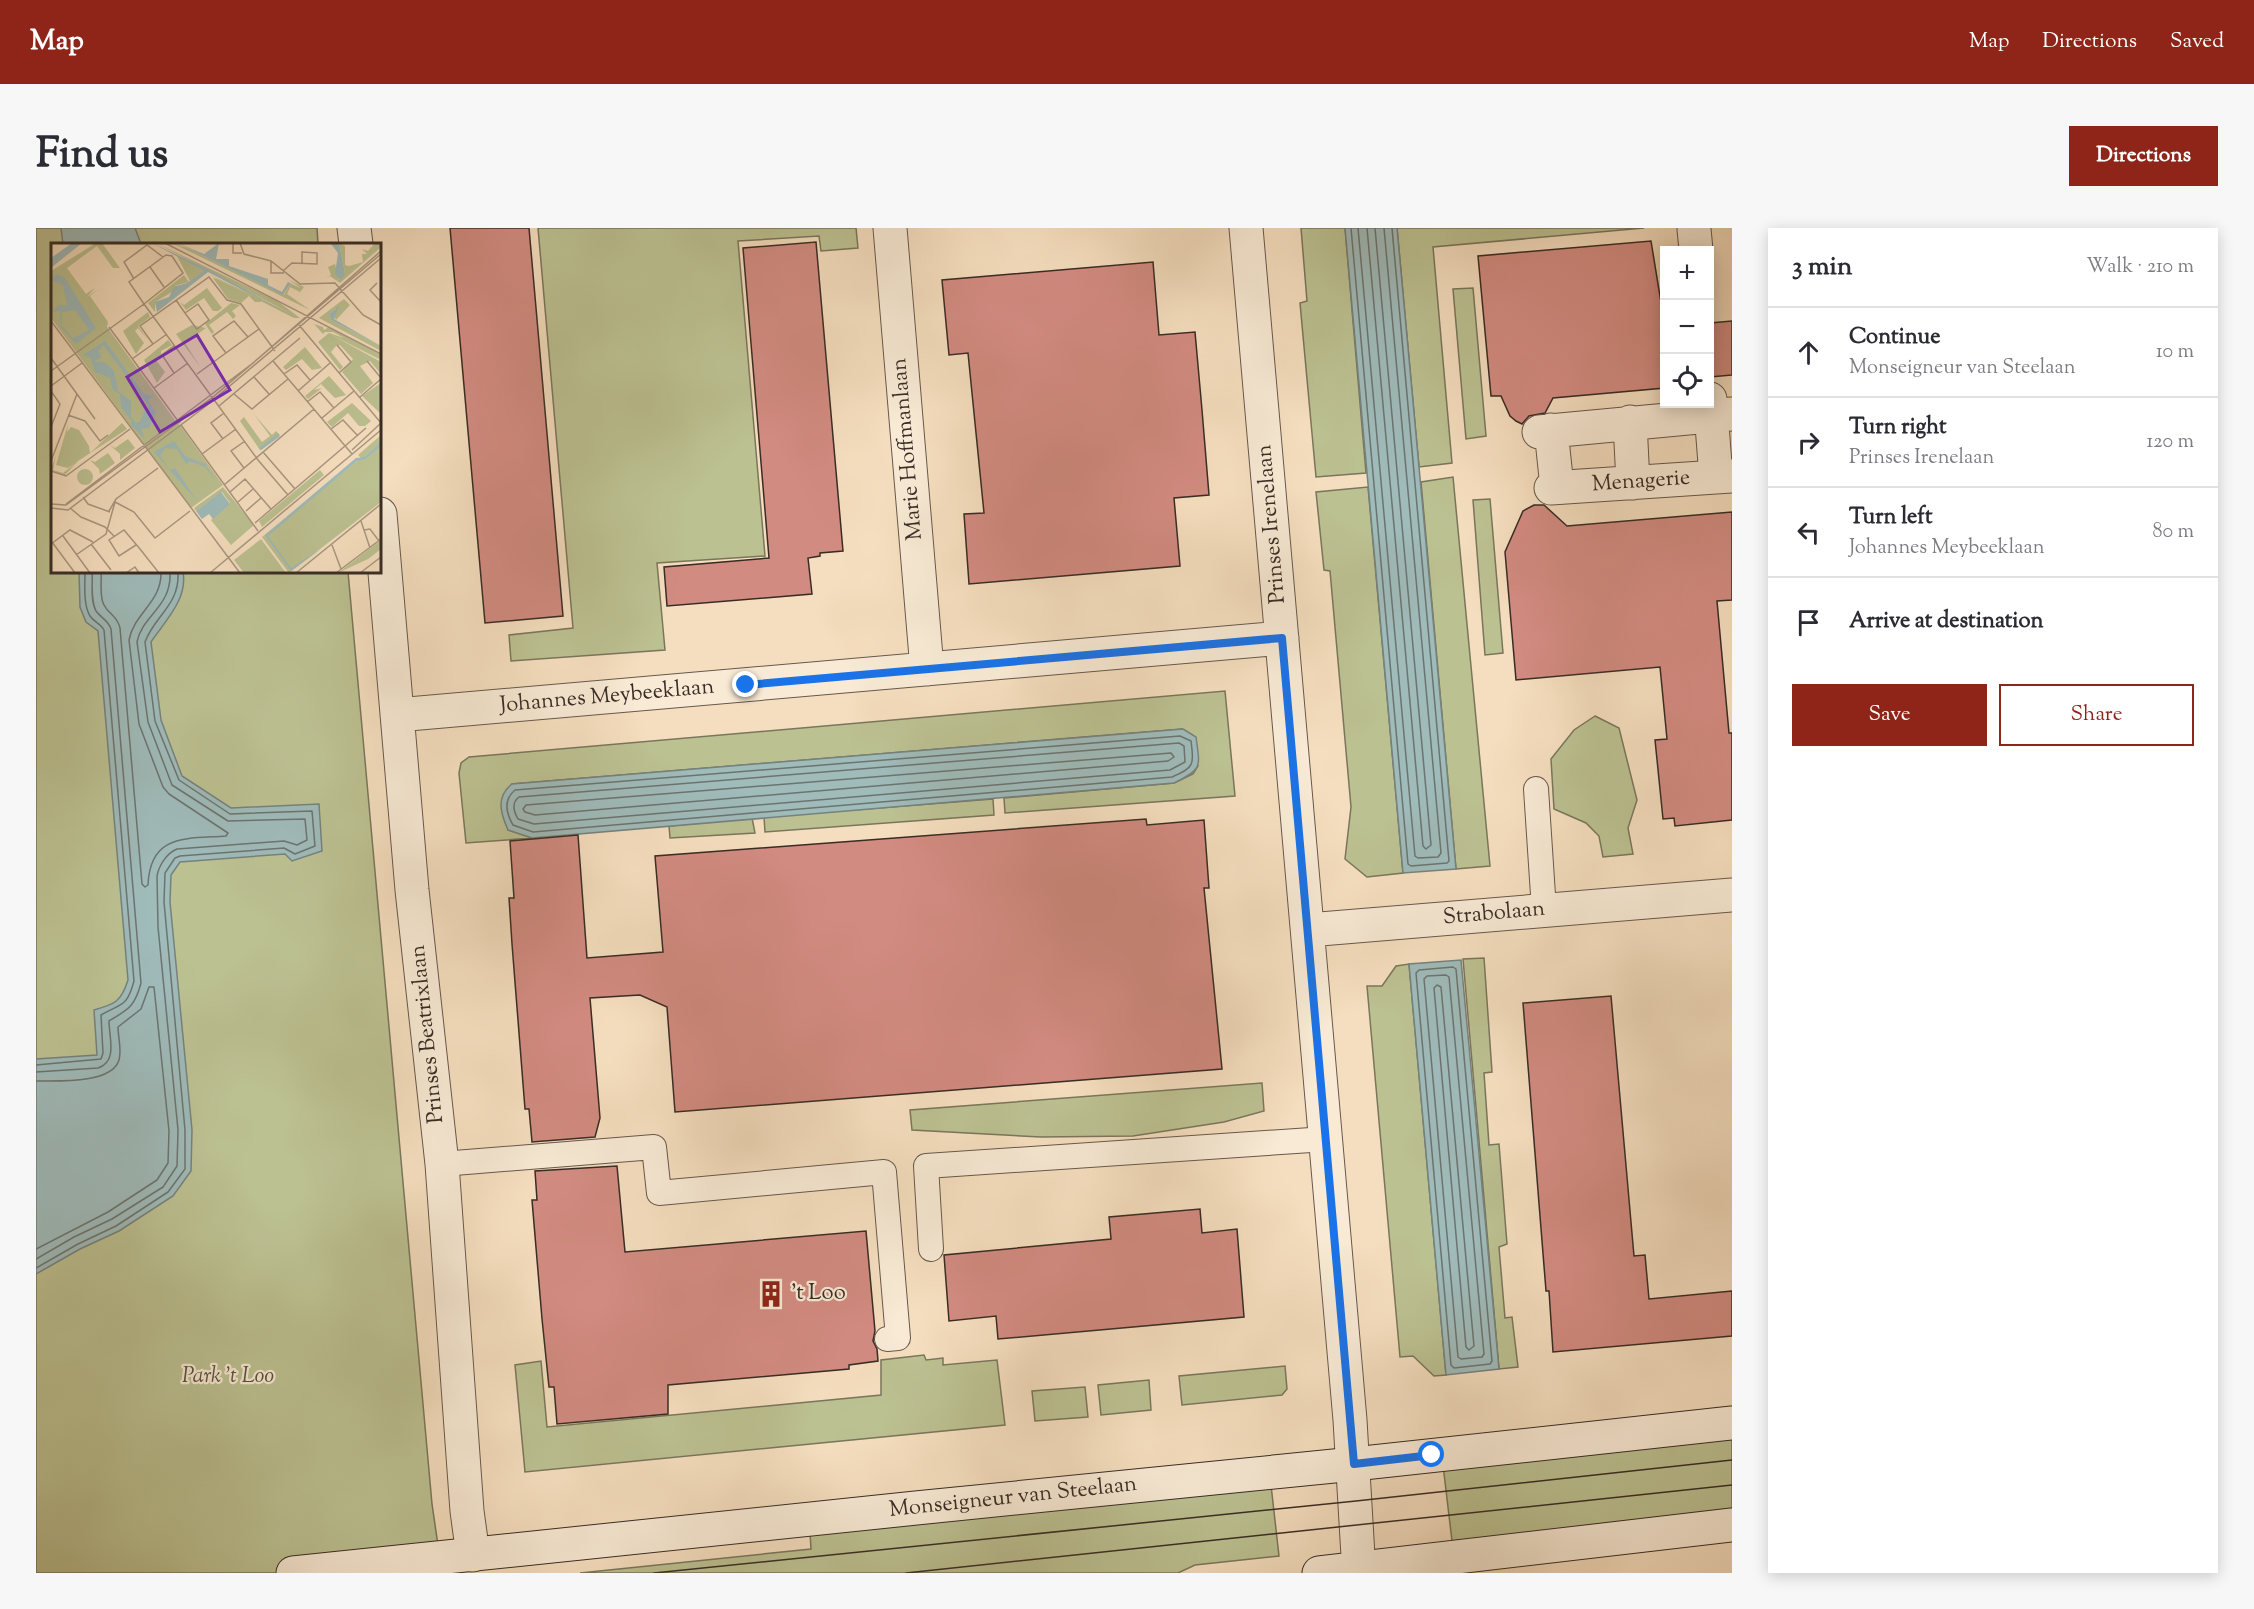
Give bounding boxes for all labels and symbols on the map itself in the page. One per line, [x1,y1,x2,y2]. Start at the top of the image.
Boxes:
inset map [51,243,381,573]
street label: Marie Hoffmanlaan [884,356,932,542]
street label: Prinses Irenelaan [1249,443,1295,605]
street label: Menagerie [1591,463,1691,501]
route end [732,671,758,697]
street label: Johannes Meybeeklaan [497,672,716,722]
street label: Strabolaan [1442,894,1546,934]
street label: Prinses Beatrixlaan [403,943,453,1125]
place label: 't Loo [791,1278,846,1310]
building icon: 't Loo [756,1279,786,1309]
park label: Park 't Loo [182,1361,274,1393]
route start [1418,1441,1444,1467]
street label: Monseigneur van Steelaan [887,1469,1139,1527]

